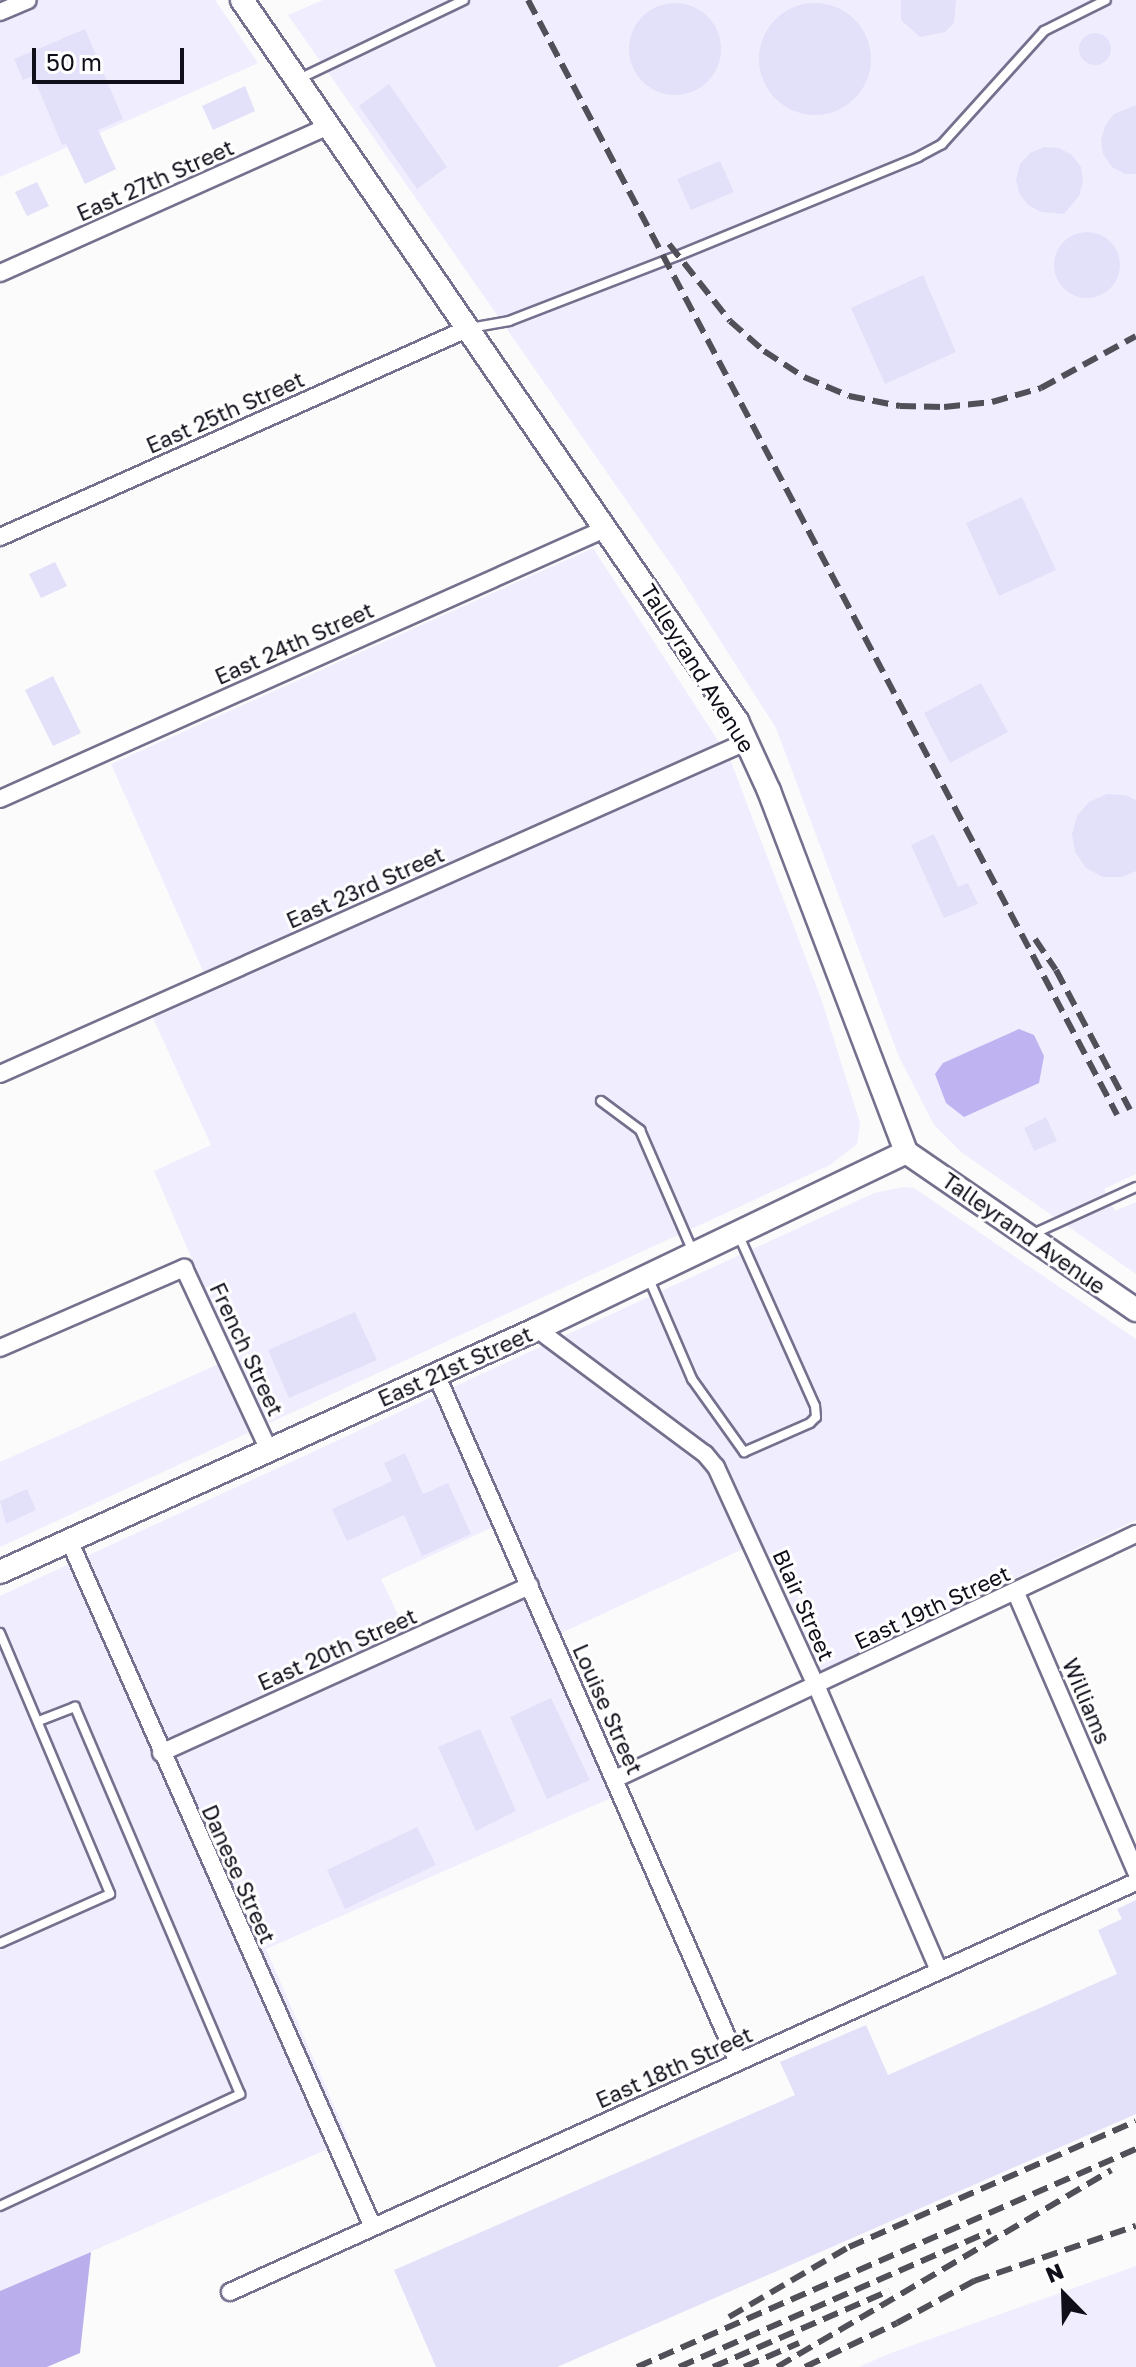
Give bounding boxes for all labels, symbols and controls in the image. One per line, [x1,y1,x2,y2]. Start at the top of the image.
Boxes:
scale bar [36,32,188,82]
text: 50 m [46,47,102,76]
street label: East 27th Street [72,134,238,226]
street label: East 25th Street [142,365,308,459]
street label: Talleyrand Avenue [636,579,760,757]
street label: East 24th Street [211,596,377,690]
street label: East 23rd Street [282,840,448,934]
street label: Talleyrand Avenue [937,1167,1111,1299]
street label: French Street [205,1278,289,1420]
street label: East 21st Street [374,1320,536,1412]
street label: Blair Street [768,1545,840,1665]
street label: East 19th Street [850,1559,1014,1655]
street label: East 20th Street [254,1602,420,1696]
street label: Louise Street [568,1640,648,1778]
street label: Williams [1057,1654,1117,1748]
street label: Danese Street [197,1800,281,1948]
street label: East 18th Street [592,2021,756,2113]
north arrow [1024,2255,1104,2335]
text: N [1041,2257,1067,2288]

